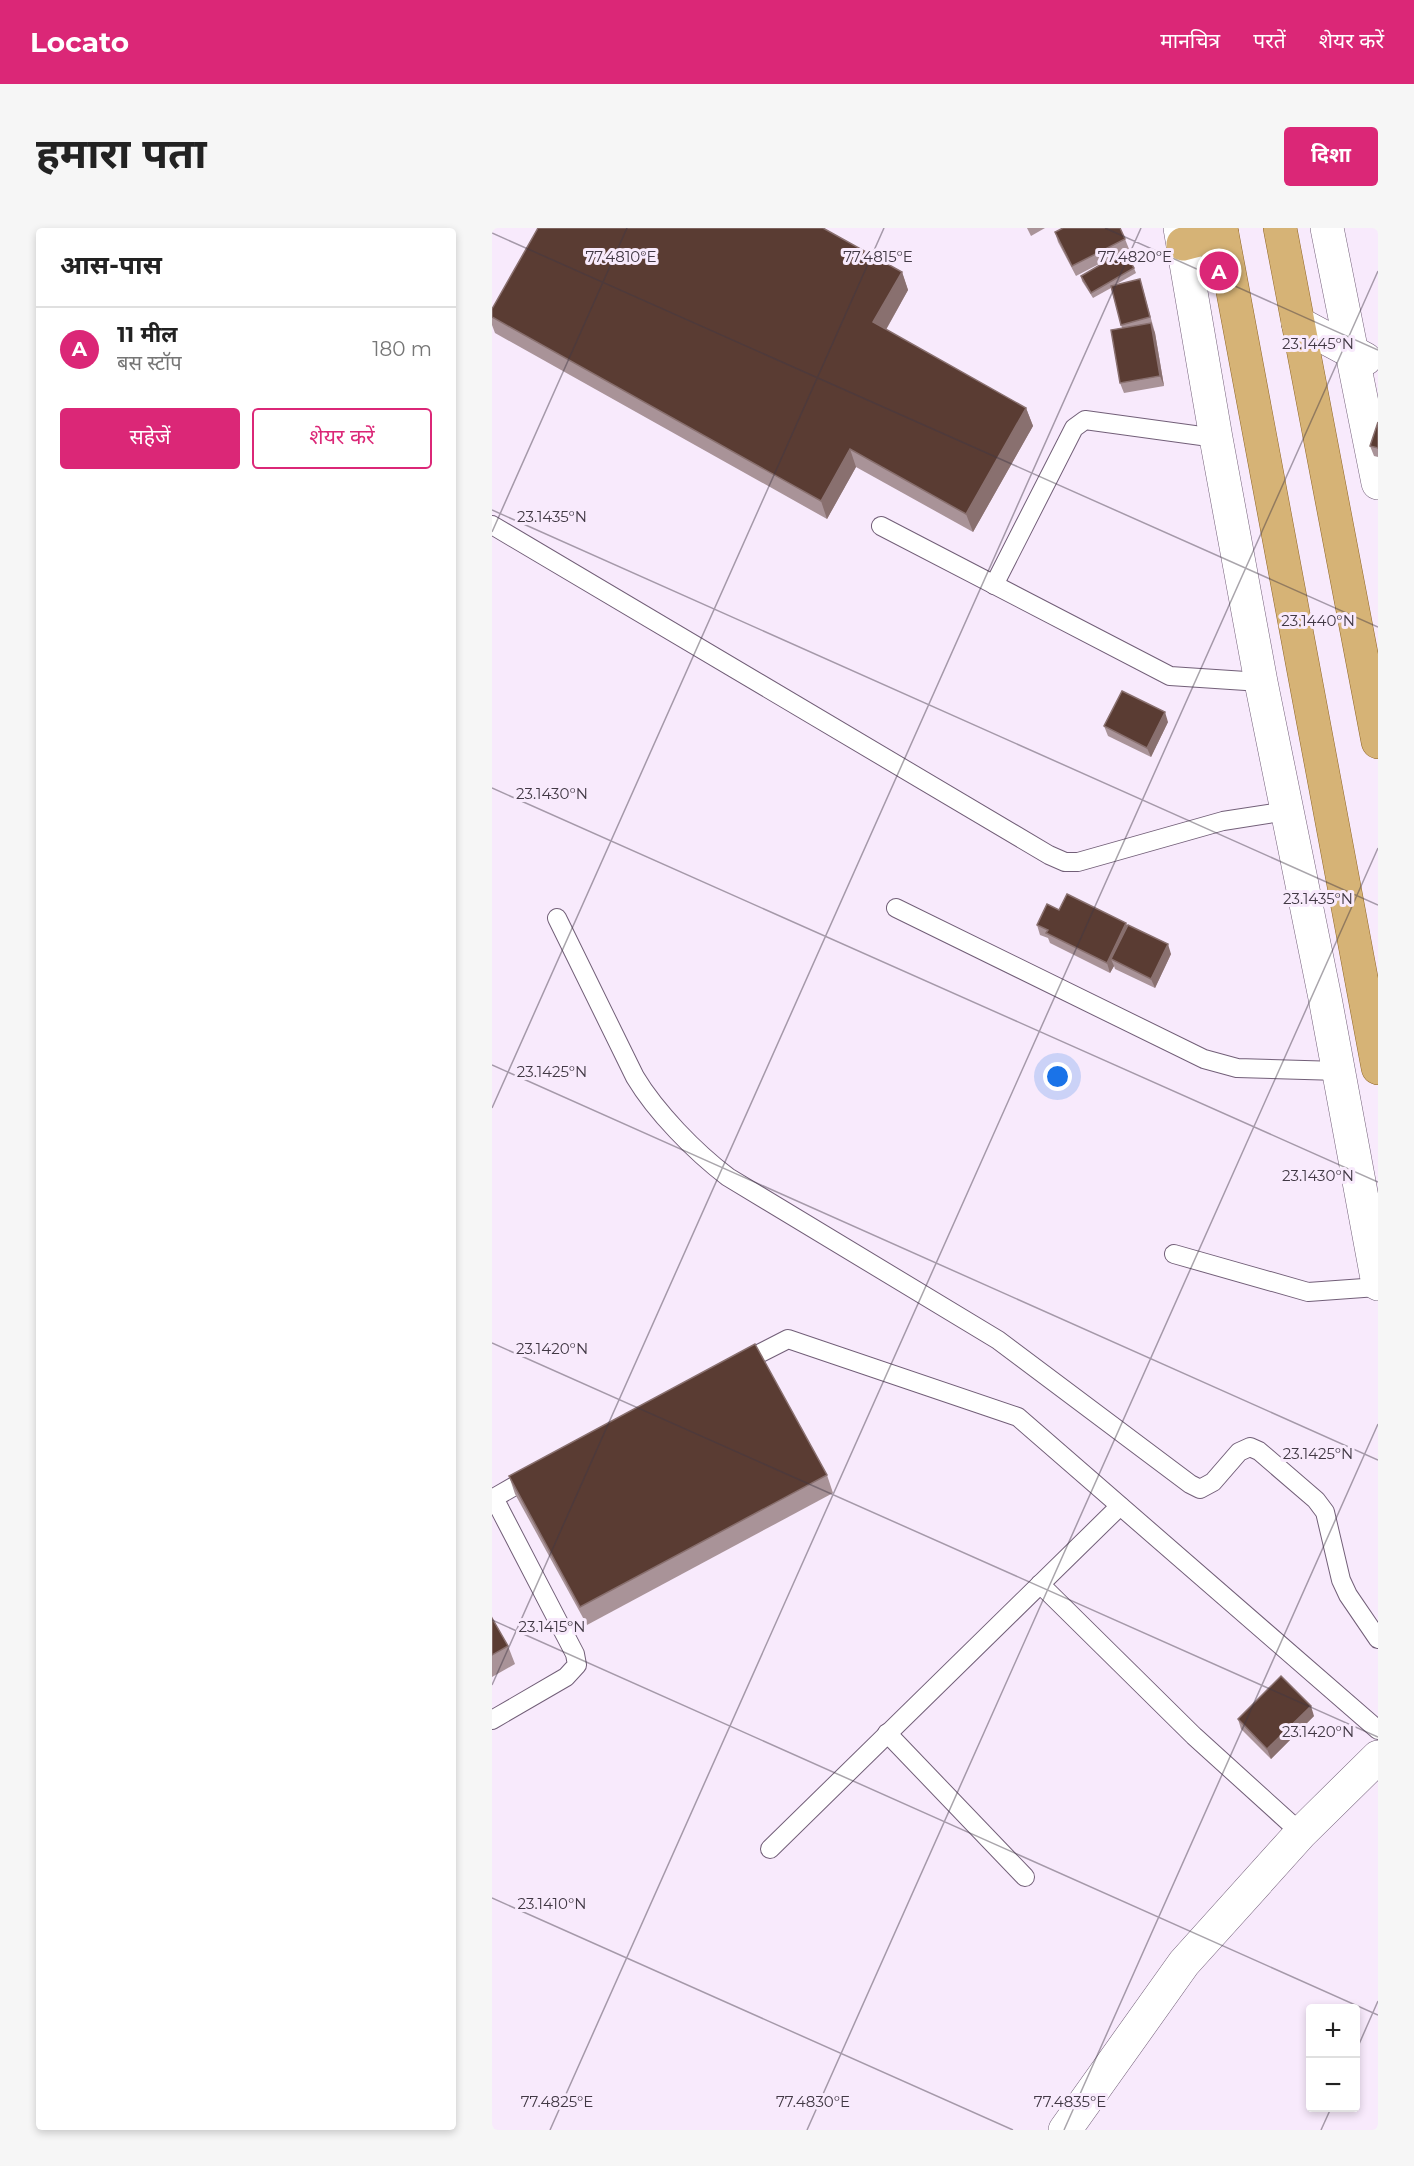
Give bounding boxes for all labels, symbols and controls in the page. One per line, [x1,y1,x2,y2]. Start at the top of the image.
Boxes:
text: Locato [30,25,129,59]
text: मानचित्र [1160,28,1220,53]
text: परतें [1253,28,1286,53]
text: शेयर करें [1319,28,1384,53]
text: हमारा पता [36,127,206,179]
button: दिशा [1284,127,1378,186]
text: 77.4810°E [585,247,657,266]
text: 77.4815°E [843,247,913,266]
text: 77.4820°E [1098,247,1172,266]
pin: A [1200,248,1238,294]
text: आस-पास [60,249,162,281]
text: 11 मील [117,321,178,348]
text: 23.1445°N [1282,334,1354,353]
text: A [72,337,87,361]
text: 180 m [372,337,432,361]
text: बस स्टॉप [117,351,182,375]
button: सहेजें [60,408,240,469]
button: शेयर करें [252,408,432,469]
text: 23.1435°N [517,507,587,526]
text: 23.1440°N [1281,611,1355,630]
text: 23.1430°N [516,784,588,803]
text: 23.1435°N [1283,889,1353,908]
text: 23.1425°N [517,1062,587,1081]
your location [1043,1062,1072,1091]
text: 23.1430°N [1282,1166,1354,1185]
text: 23.1420°N [516,1339,588,1358]
text: 23.1425°N [1283,1444,1353,1463]
text: 23.1415°N [518,1617,586,1636]
text: 23.1420°N [1282,1722,1354,1741]
text: 23.1410°N [518,1894,586,1913]
map controls [1306,2004,1360,2112]
button: + [1306,2004,1360,2058]
button: − [1306,2058,1360,2112]
text: 77.4825°E [521,2092,593,2111]
text: 77.4830°E [776,2092,850,2111]
text: 77.4835°E [1034,2092,1106,2111]

